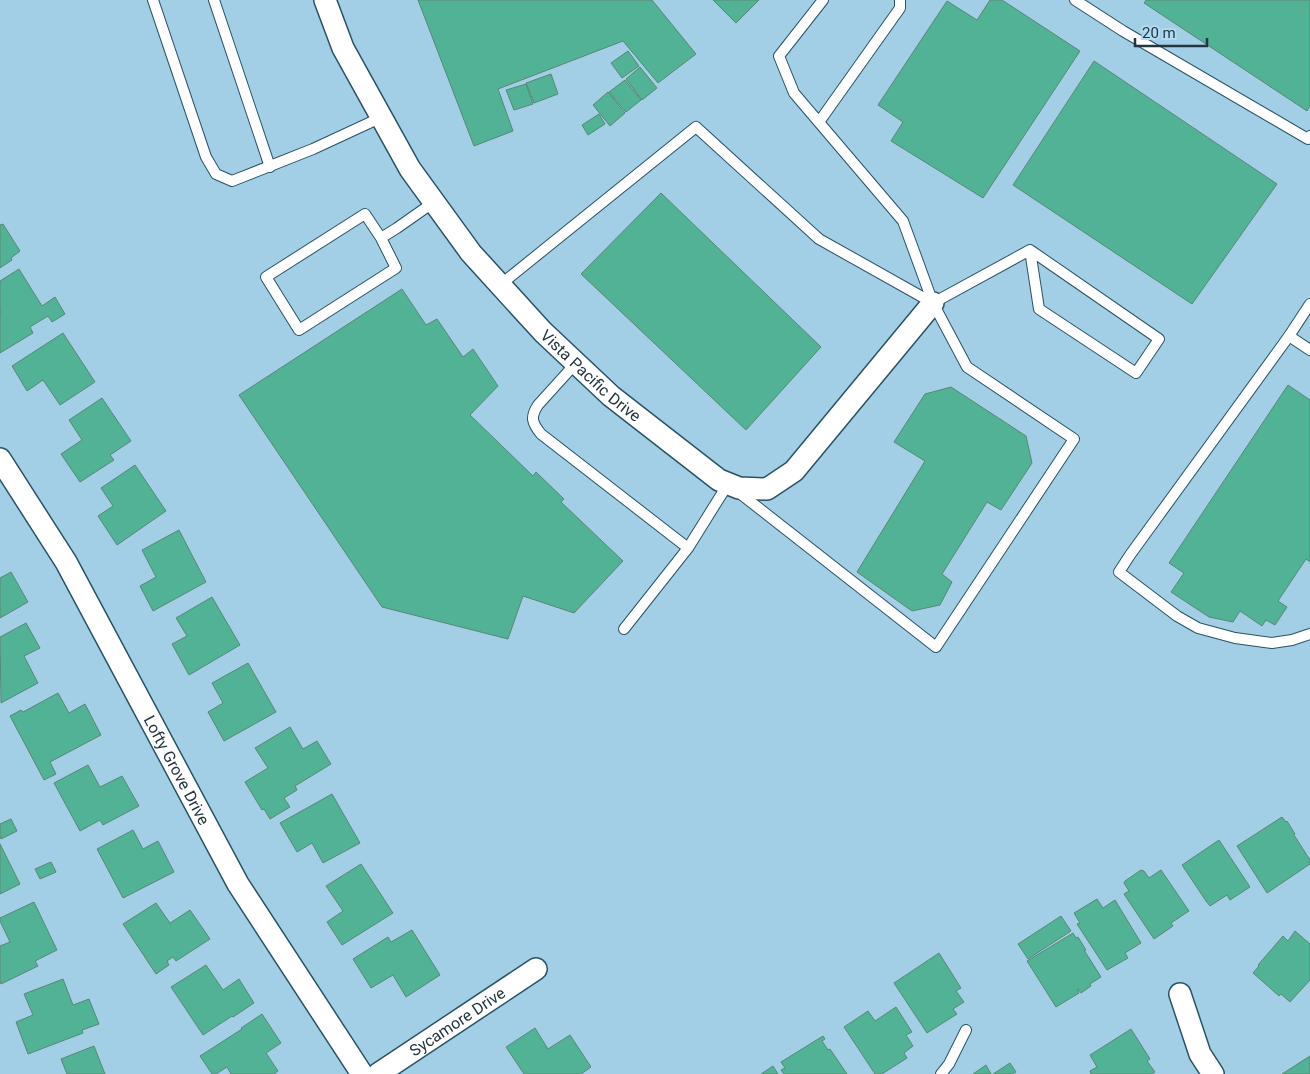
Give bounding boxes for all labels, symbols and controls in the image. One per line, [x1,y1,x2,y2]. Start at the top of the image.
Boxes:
scale bar [1135,15,1208,47]
text: 20 m [1142,24,1176,42]
street label: Vista Pacific Drive [537,326,645,426]
street label: Lofty Grove Drive [140,712,214,828]
street label: Sycamore Drive [406,983,509,1060]

